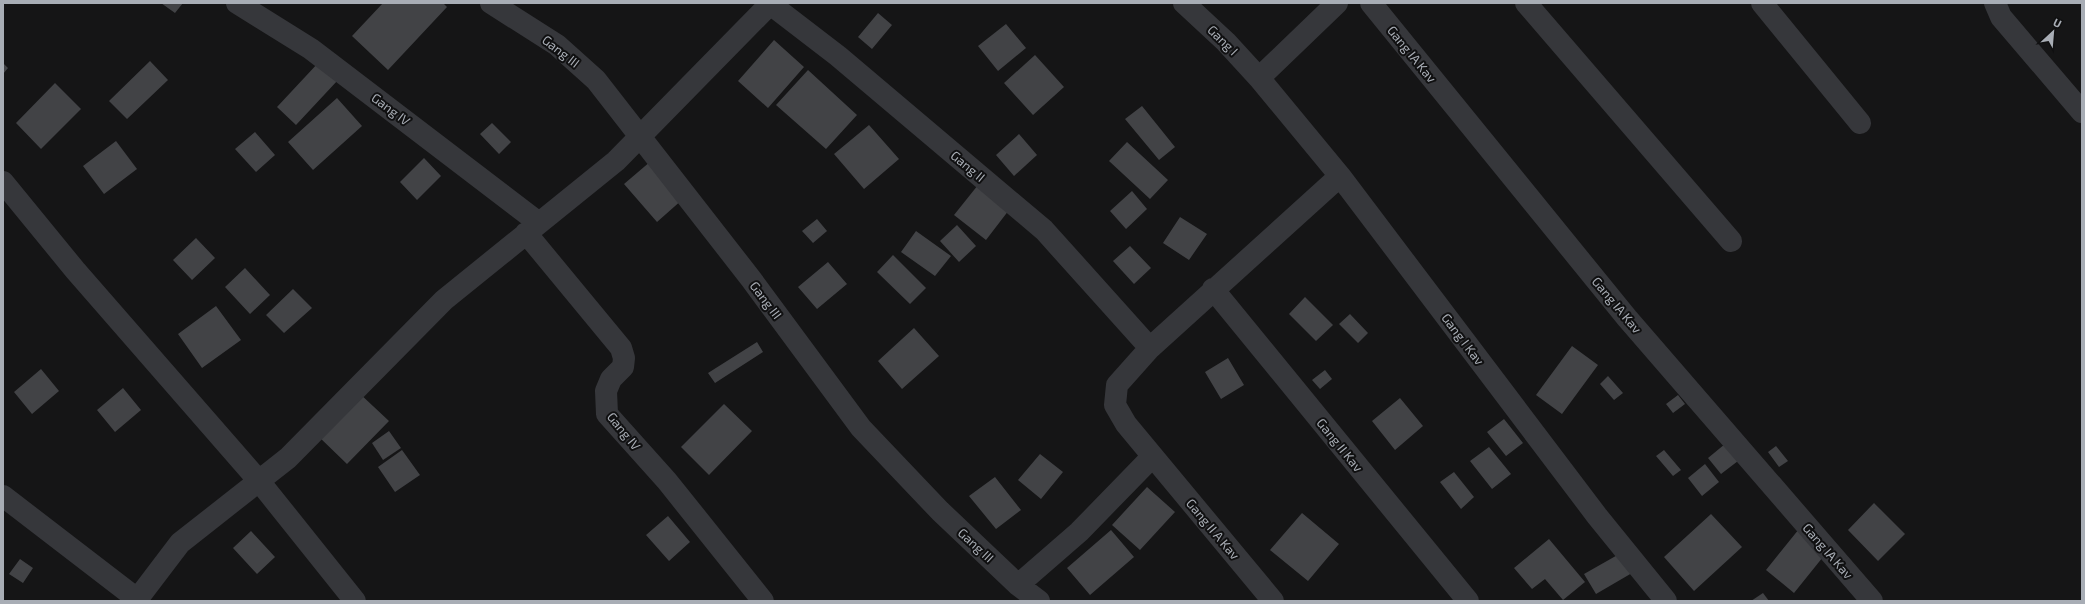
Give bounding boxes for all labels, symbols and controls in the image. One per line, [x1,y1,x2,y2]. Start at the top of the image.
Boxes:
north arrow [2033,12,2073,52]
text: U [2051,15,2064,30]
street label: Gang I [1204,21,1242,59]
street label: Gang IA Kav [1384,22,1440,86]
street label: Gang III [539,31,583,71]
street label: Gang IV [368,89,414,129]
street label: Gang II [948,147,988,185]
street label: Gang IA Kav [1589,274,1645,337]
street label: Gang III [747,278,785,322]
street label: Gang I Kav [1438,310,1488,368]
street label: Gang IV [604,409,644,453]
street label: Gang II Kav [1314,415,1367,475]
street label: Gang II A Kav [1183,495,1243,563]
street label: Gang IA Kav [1799,520,1857,582]
street label: Gang III [955,524,997,566]

